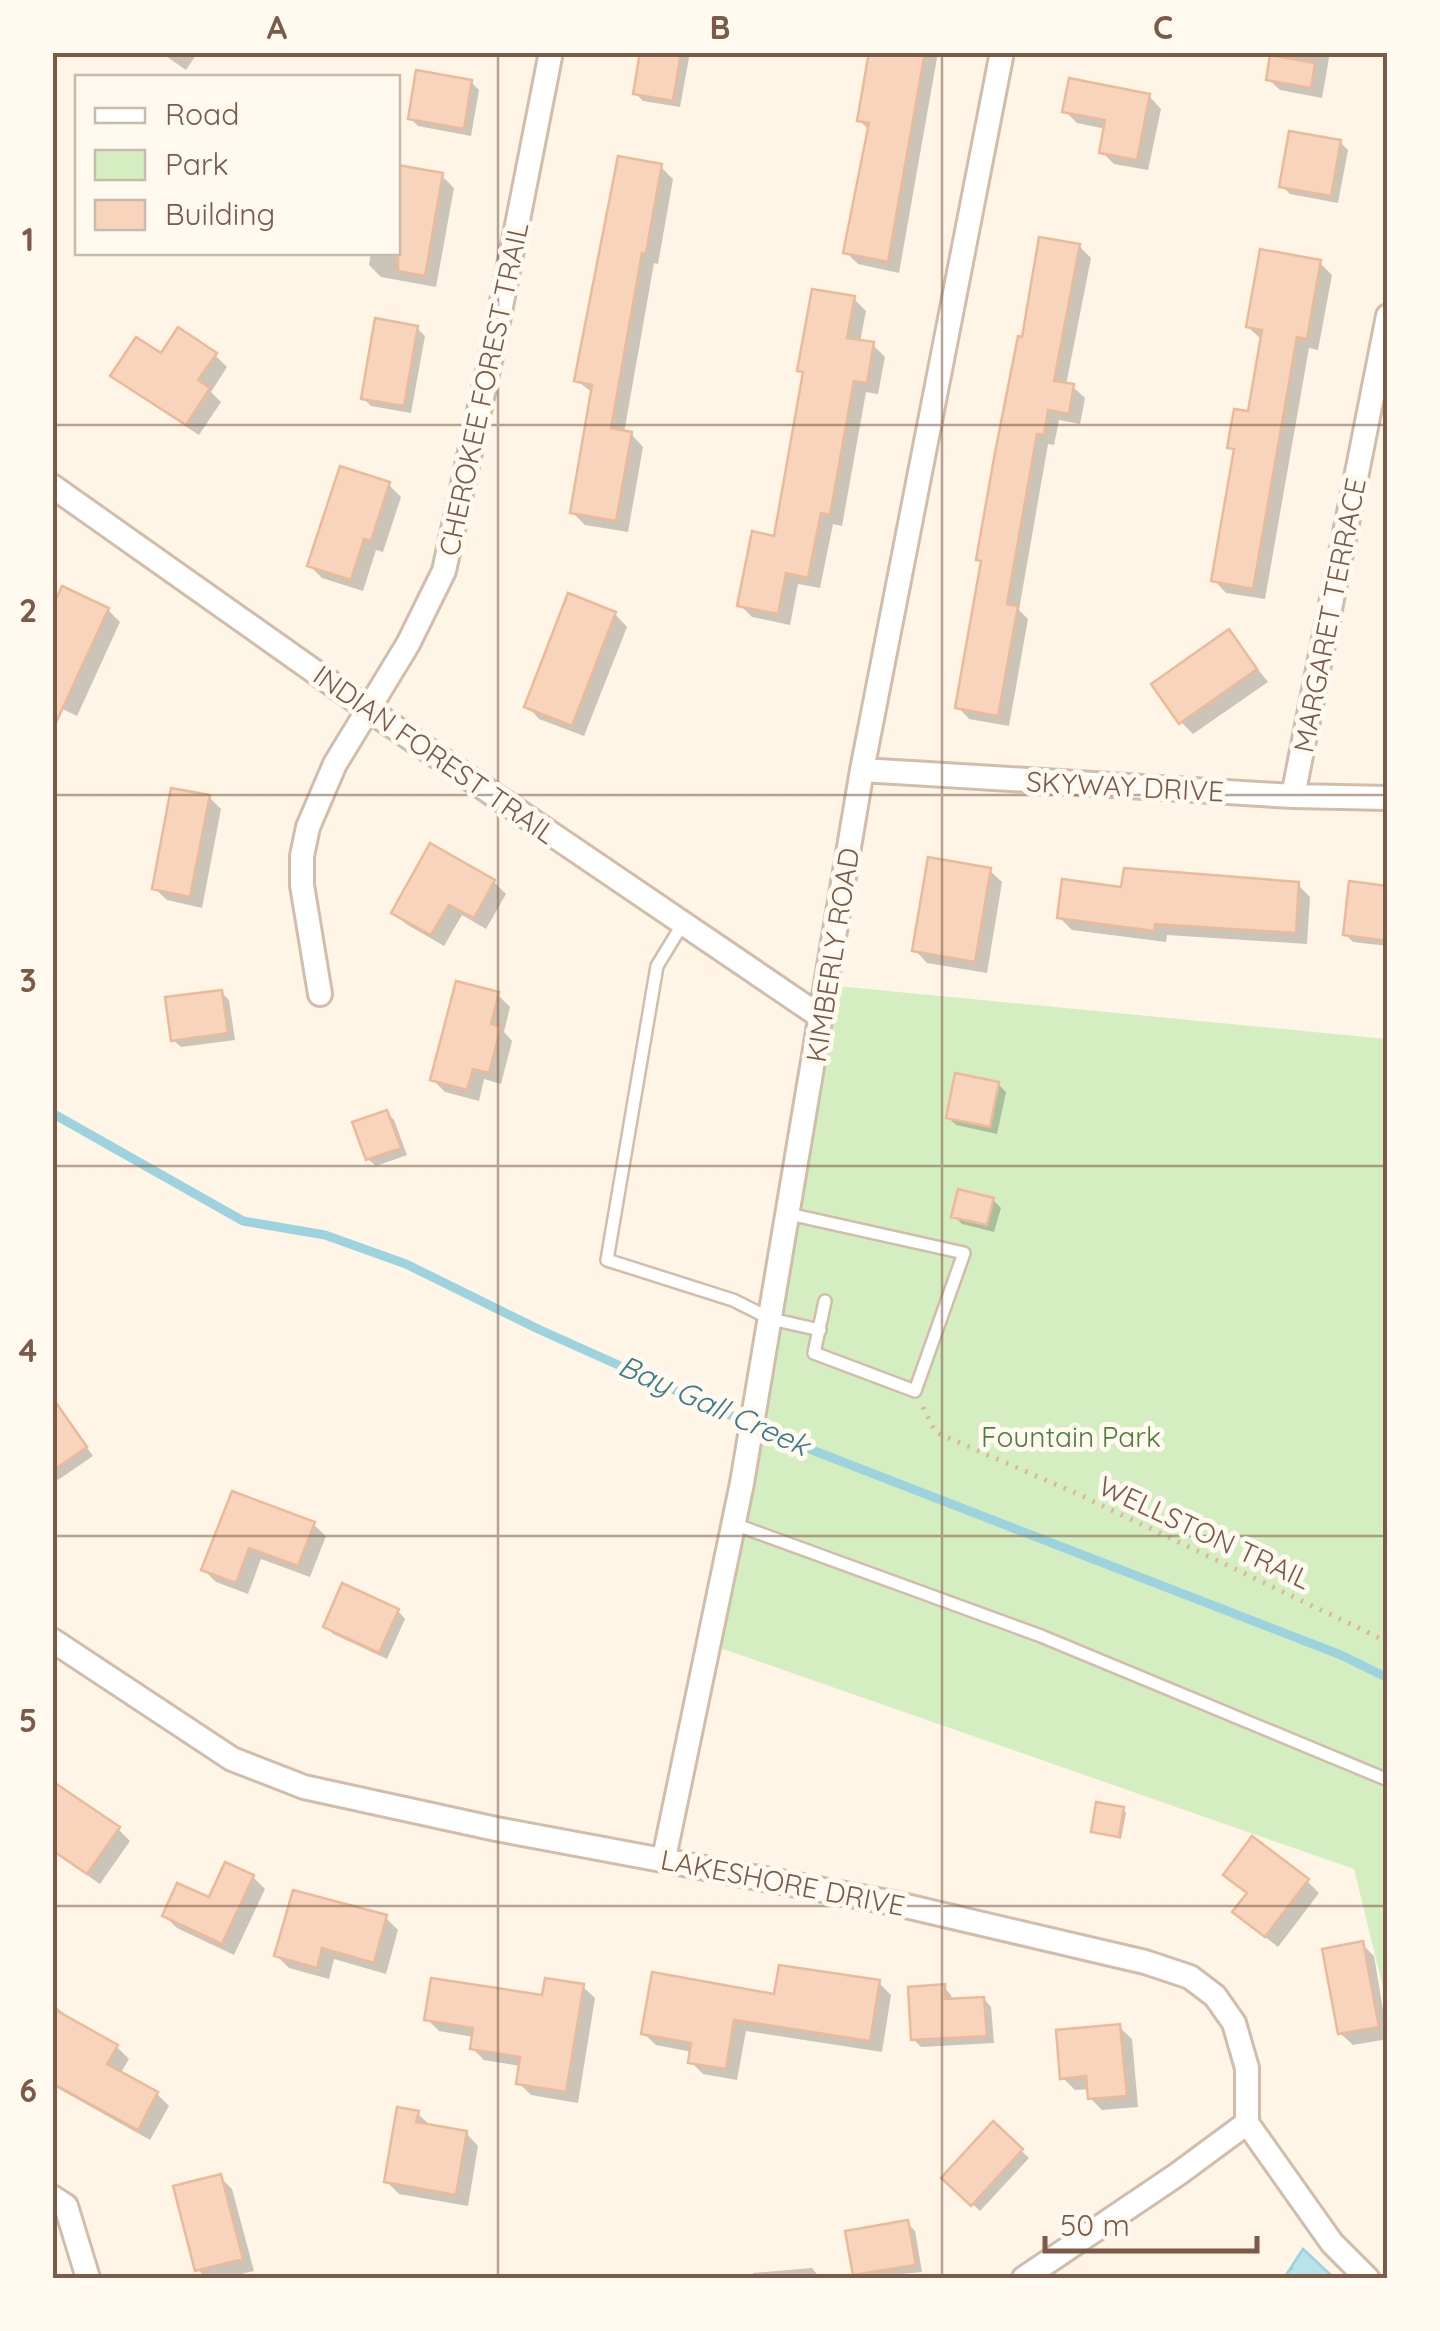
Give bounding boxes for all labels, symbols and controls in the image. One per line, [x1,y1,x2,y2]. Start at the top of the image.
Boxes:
text: A [267,7,288,47]
text: B [710,7,730,47]
text: C [1153,7,1173,47]
legend [75,75,400,255]
text: Road [165,95,239,133]
text: Park [165,145,229,183]
text: Building [165,195,275,233]
text: 1 [22,219,34,259]
street label: CHEROKEE FOREST TRAIL [431,219,536,559]
street label: MARGARET TERRACE [1285,475,1373,755]
text: 2 [19,590,37,630]
street label: INDIAN FOREST TRAIL [307,657,563,851]
street label: SKYWAY DRIVE [1025,763,1225,809]
street label: KIMBERLY ROAD [798,845,866,1065]
text: 3 [19,960,37,1000]
text: 4 [19,1330,38,1370]
water label: Bay Gall Creek [613,1346,818,1465]
park label: Fountain Park [981,1419,1161,1454]
street label: WELLSTON TRAIL [1093,1468,1317,1597]
text: 5 [19,1700,37,1740]
street label: LAKESHORE DRIVE [658,1841,908,1923]
text: 6 [19,2070,37,2110]
scale bar [1045,2191,1258,2253]
text: 50 m [1060,2206,1130,2244]

